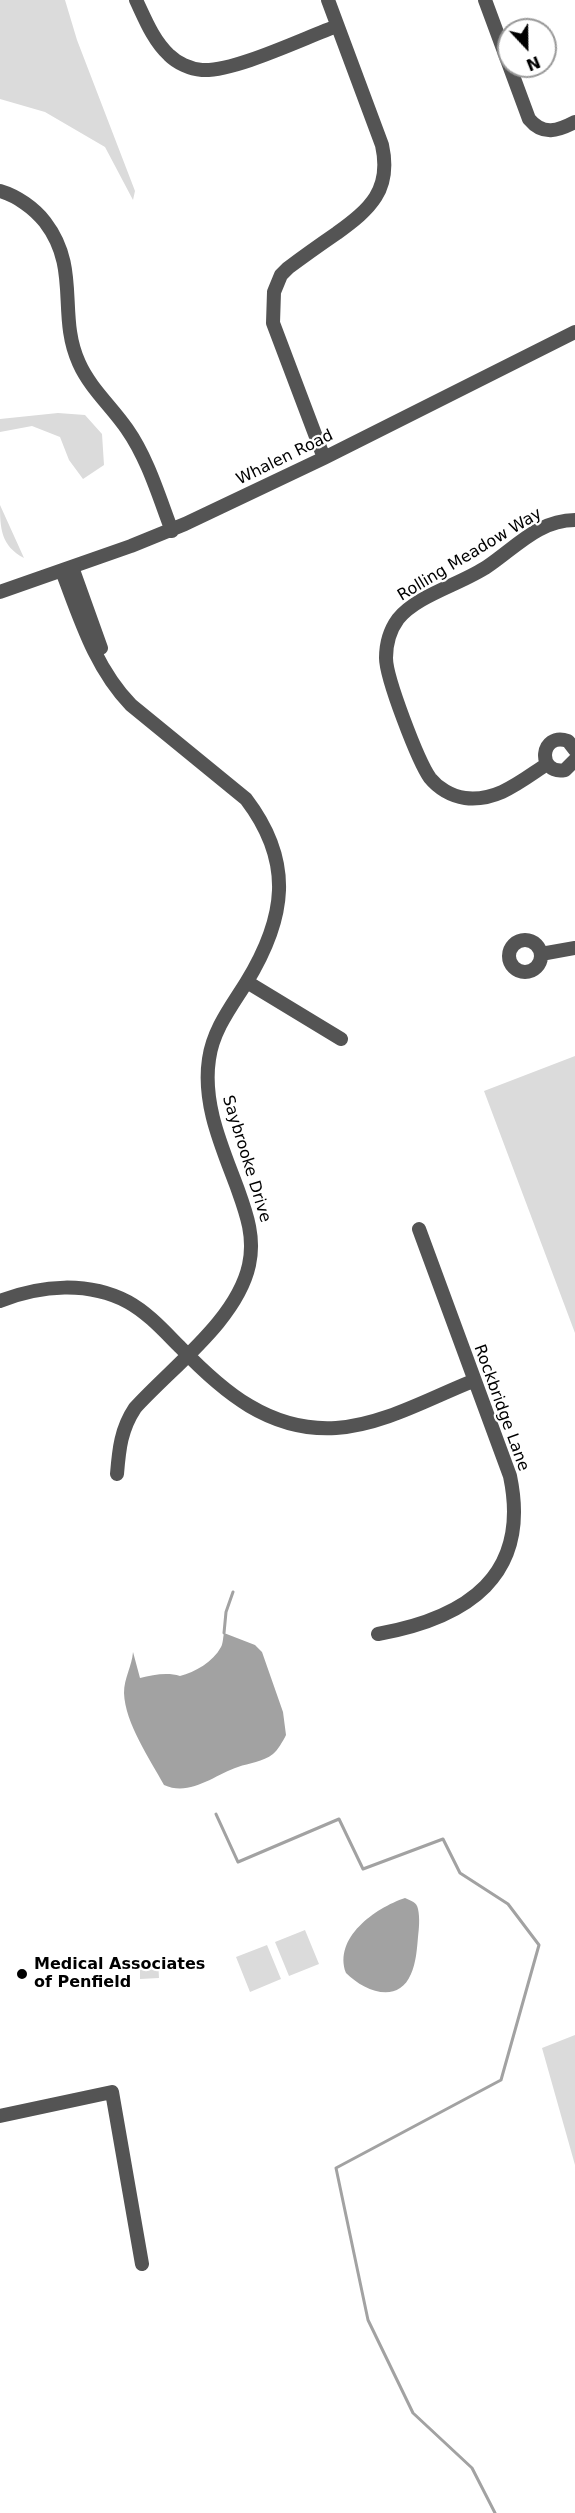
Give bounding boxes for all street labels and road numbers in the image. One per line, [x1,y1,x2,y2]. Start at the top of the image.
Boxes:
street label: Whalen Road [233,426,337,490]
street label: Rolling Meadow Way [395,504,545,606]
street label: Saybrooke Drive [218,1093,274,1225]
street label: Rockbridge Lane [469,1342,533,1474]

